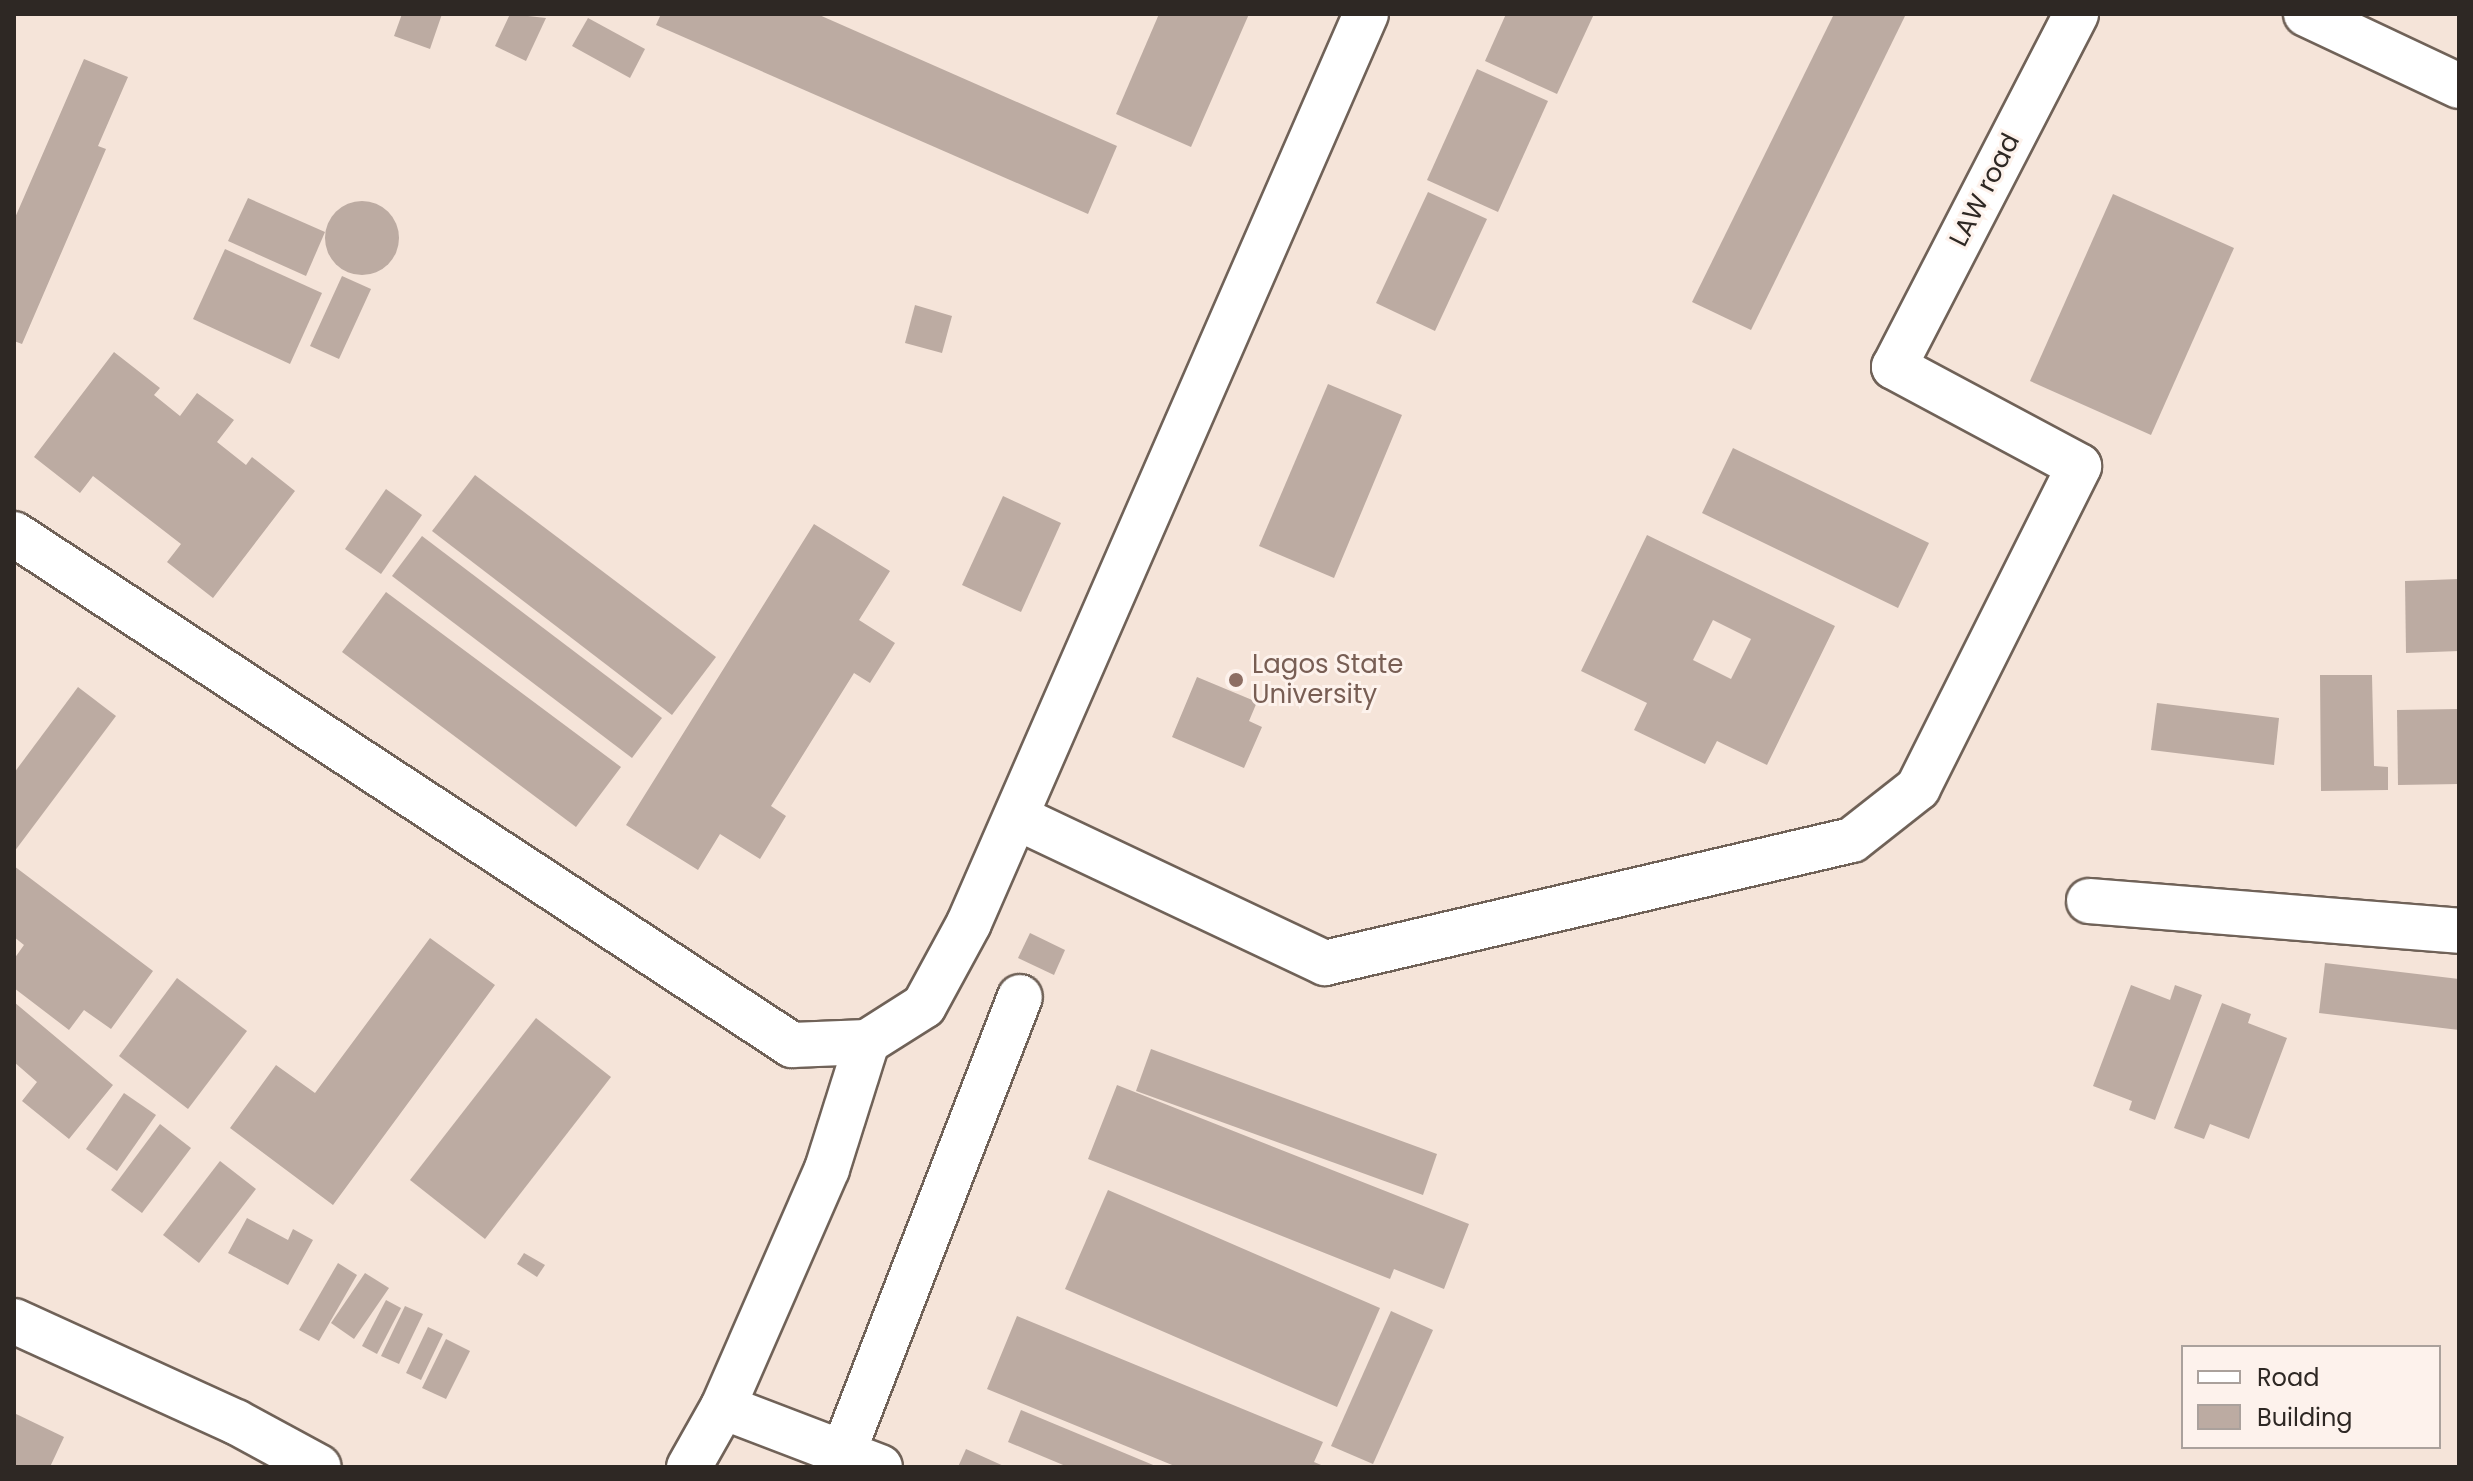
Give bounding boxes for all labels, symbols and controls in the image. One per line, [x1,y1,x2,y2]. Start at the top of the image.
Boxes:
street label: LAW road [1943,128,2027,252]
place label: Lagos State University [1252,649,1403,710]
marker: Lagos State University [1227,671,1245,689]
legend [2181,1345,2441,1449]
text: Road [2257,1361,2319,1394]
text: Building [2257,1401,2353,1434]

